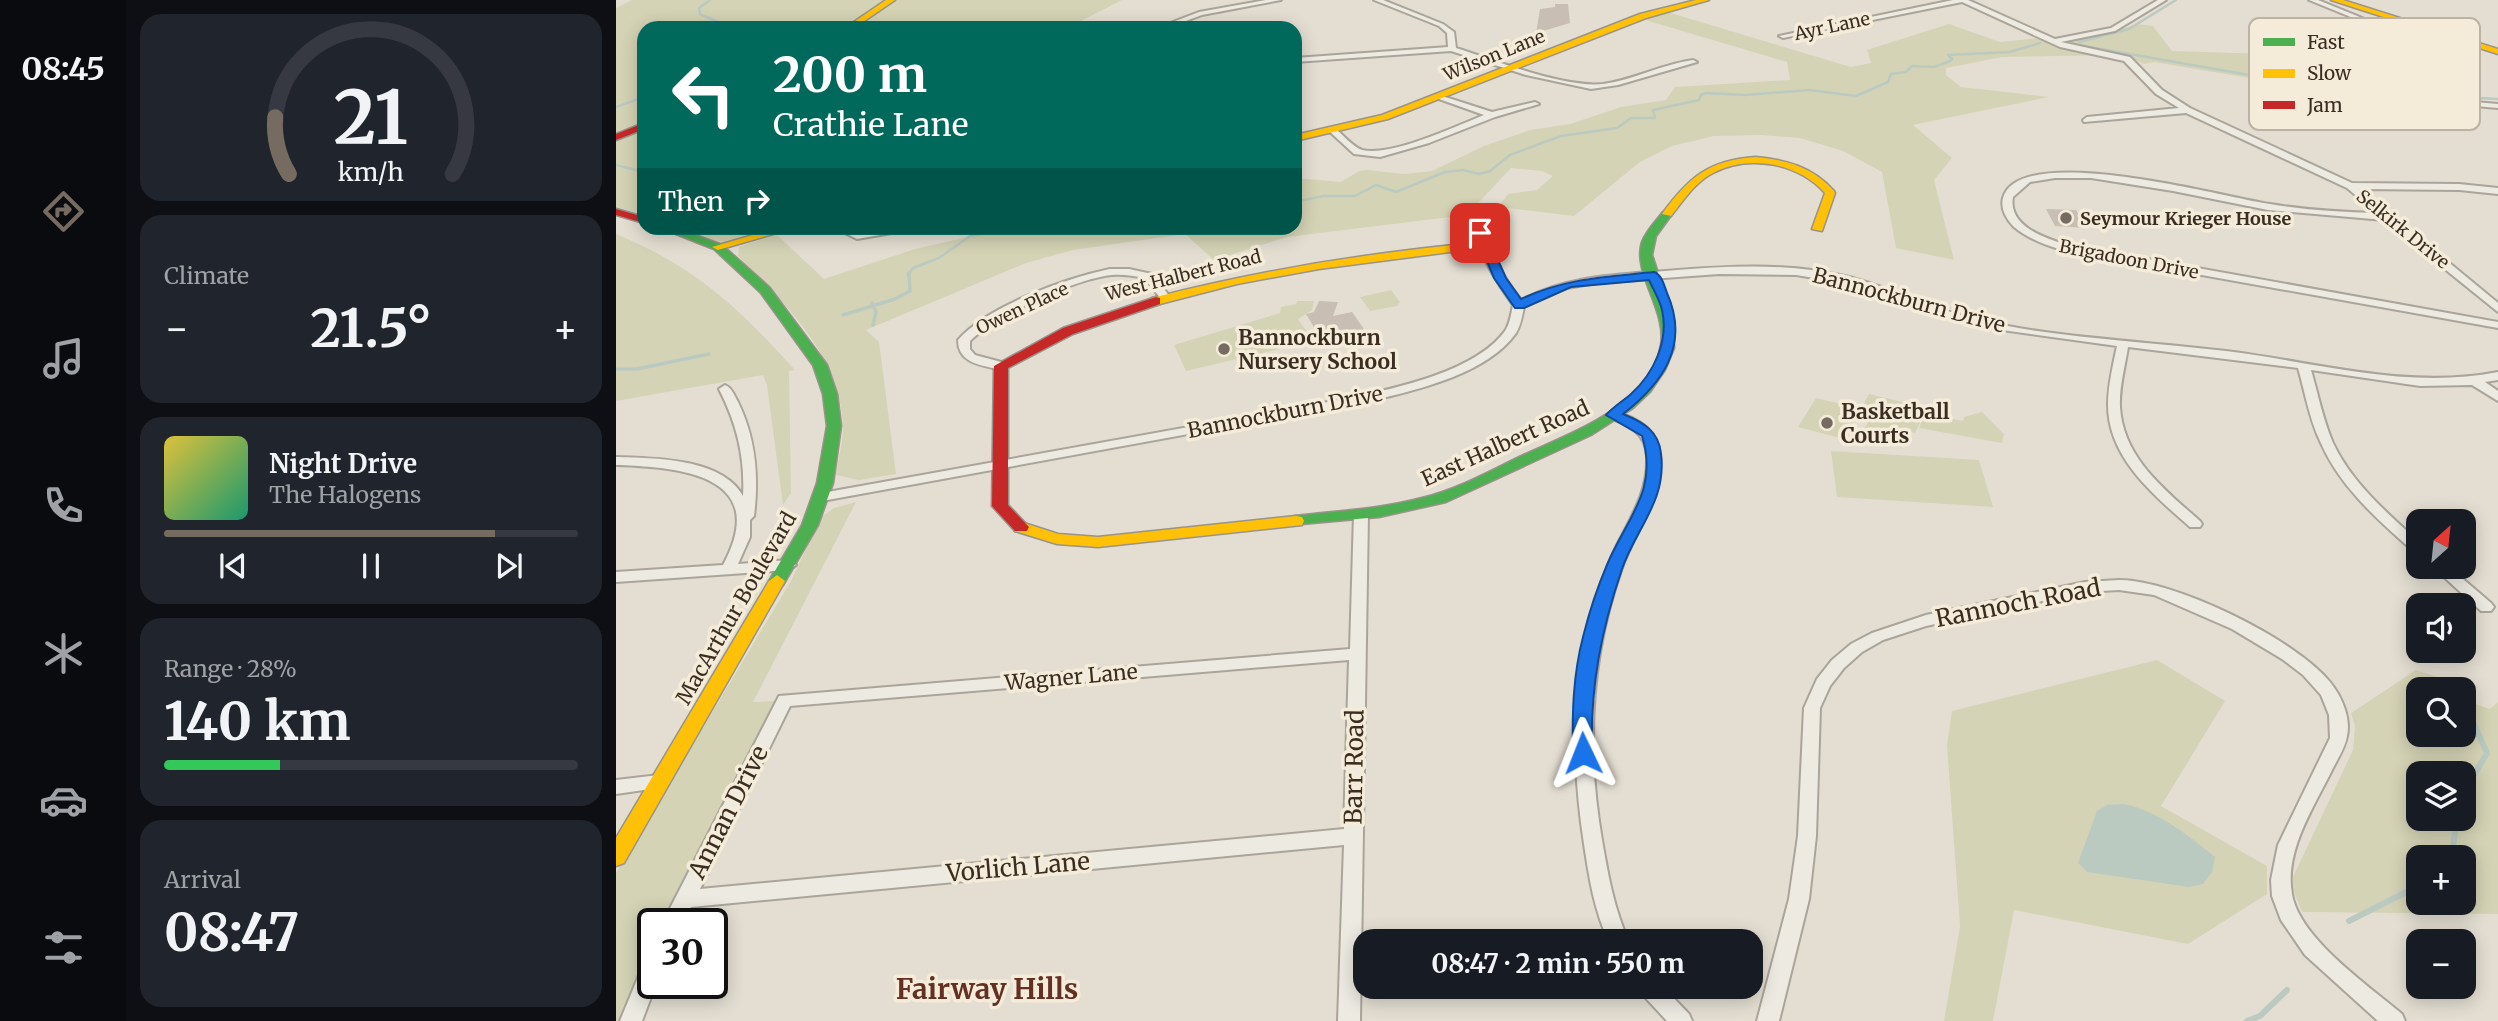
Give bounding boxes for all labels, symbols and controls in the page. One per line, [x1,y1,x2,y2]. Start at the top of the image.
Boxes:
street label: Ayr Lane [1791,7,1872,45]
legend [2249,18,2480,130]
street label: Wilson Lane [1439,24,1548,86]
text: Fast [2307,30,2345,54]
text: 200 m [773,44,927,105]
text: 08:45 [21,49,105,89]
icon: left [658,49,749,140]
text: Slow [2307,61,2352,85]
text: 21 [334,72,408,164]
text: Jam [2306,93,2343,117]
text: Crathie Lane [773,105,968,145]
text: km/h [338,156,404,188]
icon: right [738,182,776,220]
street label: Selkirk Drive [2352,184,2454,274]
text: Then [658,185,724,218]
icon: directions [39,187,88,236]
pin [1450,203,1510,263]
place label: Seymour Krieger House [2080,207,2291,230]
marker: Seymour Krieger House [2058,210,2074,226]
icon: arrive [1461,214,1499,252]
street label: Brigadoon Drive [2057,234,2201,284]
street label: West Halbert Road [1102,244,1264,306]
text: Climate [164,261,249,290]
street label: Bannockburn Drive [1810,261,2008,339]
street label: Owen Place [972,277,1072,339]
text: 21.5° [310,296,432,361]
text: − [164,305,189,352]
text: + [553,305,578,352]
place label: Bannockburn Nursery School [1238,324,1397,375]
icon: music [39,334,88,383]
marker: Bannockburn Nursery School [1216,341,1232,357]
street label: Bannockburn Drive [1185,380,1385,444]
street label: East Halbert Road [1417,394,1593,492]
place label: Basketball Courts [1841,398,1950,449]
marker: Basketball Courts [1819,415,1835,431]
text: Night Drive [269,447,417,480]
text: The Halogens [269,480,421,509]
icon: phone [39,481,88,530]
street label: MacArthur Boulevard [670,506,802,709]
north arrow [2406,509,2476,579]
map controls [2406,509,2476,999]
icon: previous [214,547,252,585]
icon: pause [352,547,390,585]
icon: next [490,547,528,585]
street label: Rannoch Road [1933,572,2103,634]
button: sound [2406,593,2476,663]
icon: climate [39,629,88,678]
text: Range · 28% [164,654,297,683]
street label: Wagner Lane [1002,658,1139,696]
button: search [2406,677,2476,747]
text: 140 km [164,689,351,754]
street label: Barr Road [1337,709,1371,825]
position arrow [1546,716,1620,790]
street label: Annan Drive [681,740,775,885]
button: layers [2406,761,2476,831]
icon: car [39,776,88,825]
street label: Vorlich Lane [944,845,1091,889]
button: + [2406,845,2476,915]
text: Arrival [164,865,241,894]
text: 08:47 [164,900,299,965]
speed limit sign: 30 [637,908,728,999]
icon: filters [39,923,88,972]
button: − [2406,929,2476,999]
text: 08:47 · 2 min · 550 m [1431,947,1685,980]
district label: Fairway Hills [896,971,1078,1007]

